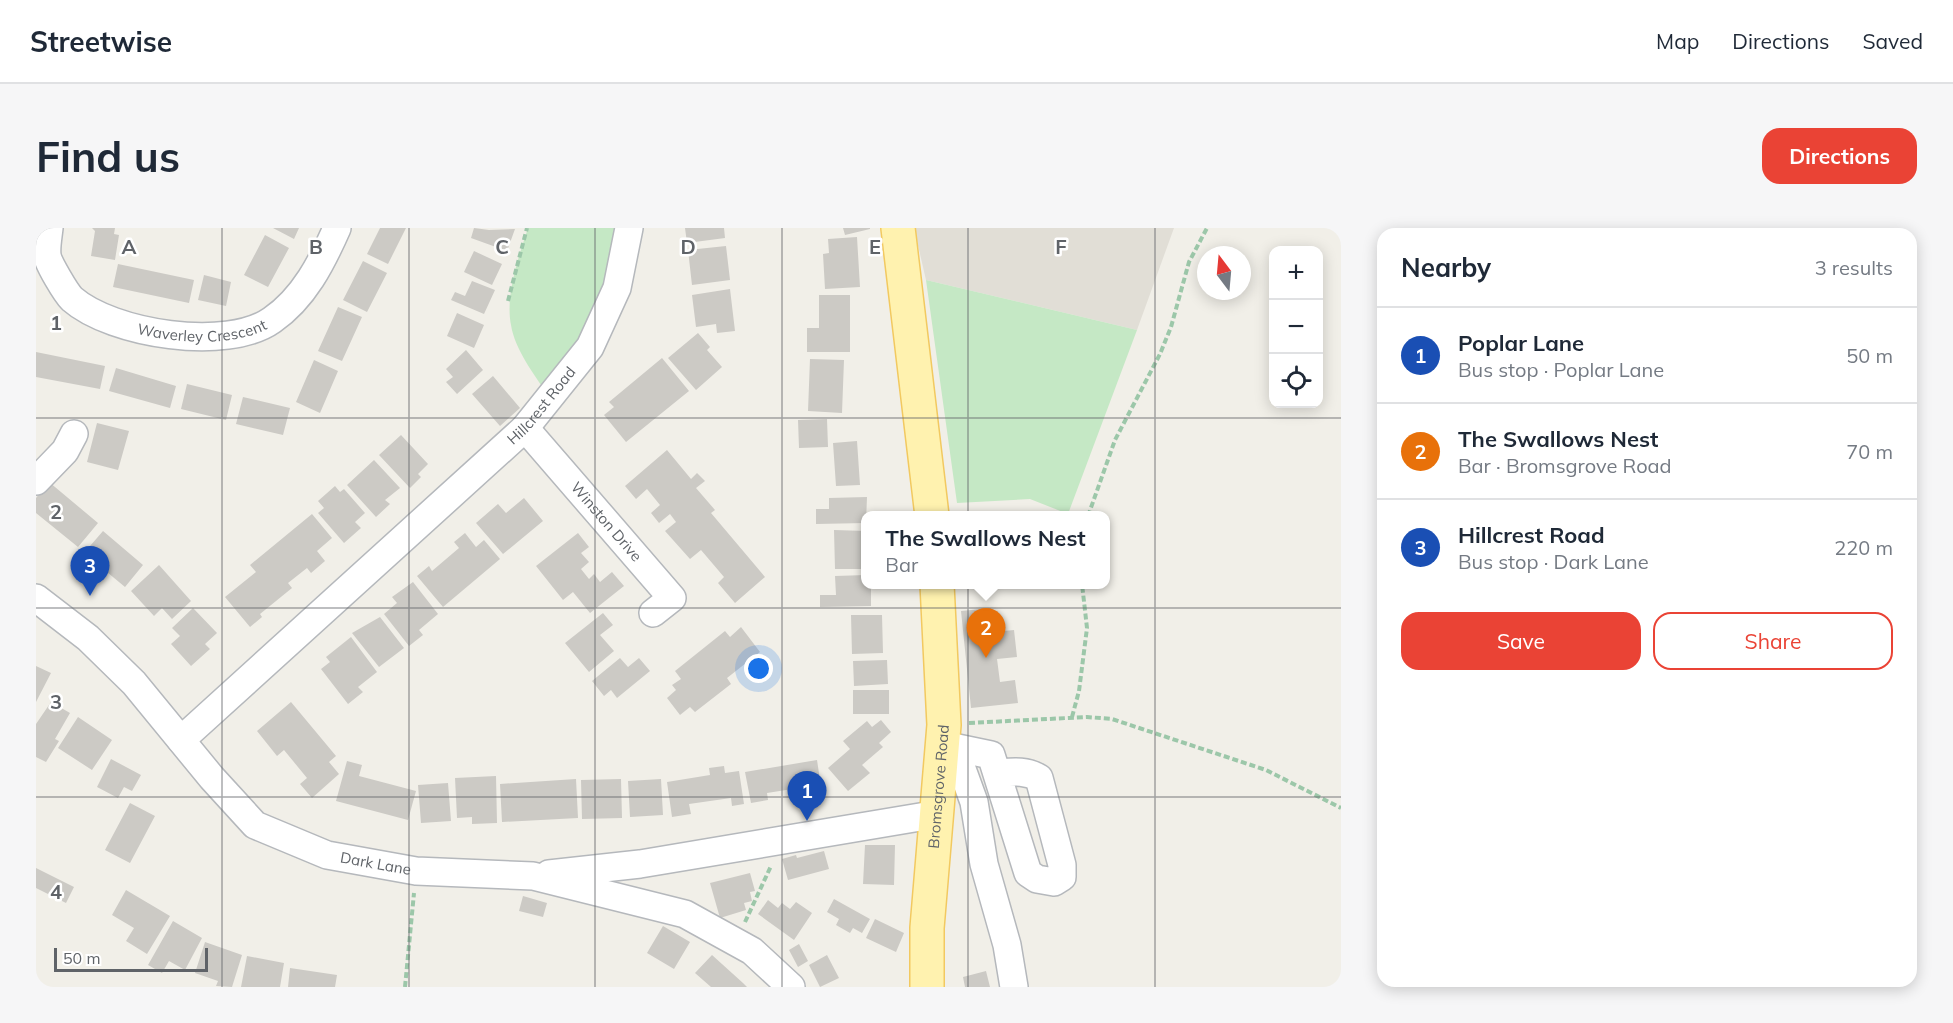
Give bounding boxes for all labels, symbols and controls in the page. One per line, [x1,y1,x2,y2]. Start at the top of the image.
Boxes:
text: Streetwise [30,24,172,59]
text: Map [1656,28,1699,54]
text: Directions [1732,28,1829,54]
text: Saved [1862,28,1923,54]
button: Directions [1762,128,1917,184]
text: Find us [36,130,180,183]
text: A [122,234,137,259]
text: B [309,234,323,259]
text: C [495,234,509,259]
text: D [680,234,696,259]
text: E [869,234,881,259]
text: F [1055,234,1067,259]
north arrow [1197,246,1251,300]
map controls [1269,246,1323,408]
button: + [1269,246,1323,300]
text: Nearby [1401,251,1491,284]
text: 3 results [1815,255,1893,280]
button: − [1269,300,1323,354]
text: 1 [50,310,62,335]
street label: Waverley Crescent [136,315,270,346]
text: Poplar Lane [1458,329,1584,357]
text: 1 [1415,343,1427,368]
text: 50 m [1846,343,1893,368]
button: locate [1269,354,1323,408]
text: Bus stop · Poplar Lane [1458,357,1664,382]
street label: Hillcrest Road [503,363,580,449]
text: The Swallows Nest [1458,425,1658,453]
text: 2 [1415,439,1427,464]
text: 70 m [1846,439,1893,464]
text: Bar · Bromsgrove Road [1458,453,1672,478]
street label: Winston Drive [567,478,646,565]
text: 2 [50,499,62,524]
popup [861,511,1110,589]
text: Hillcrest Road [1458,521,1605,549]
text: The Swallows Nest [885,524,1086,552]
text: 3 [1415,535,1427,560]
text: 220 m [1834,535,1893,560]
pin: 3 [70,546,110,596]
text: Bus stop · Dark Lane [1458,549,1649,574]
text: Bar [885,552,918,577]
pin: 2 [966,608,1006,658]
button: Save [1401,612,1641,670]
button: Share [1653,612,1893,670]
your location [744,654,773,683]
text: 3 [50,689,62,714]
street label: Bromsgrove Road [924,724,953,849]
pin: 1 [788,772,826,821]
street label: Dark Lane [339,848,413,879]
text: 4 [50,879,62,904]
scale bar [54,945,208,972]
text: 50 m [63,948,100,968]

